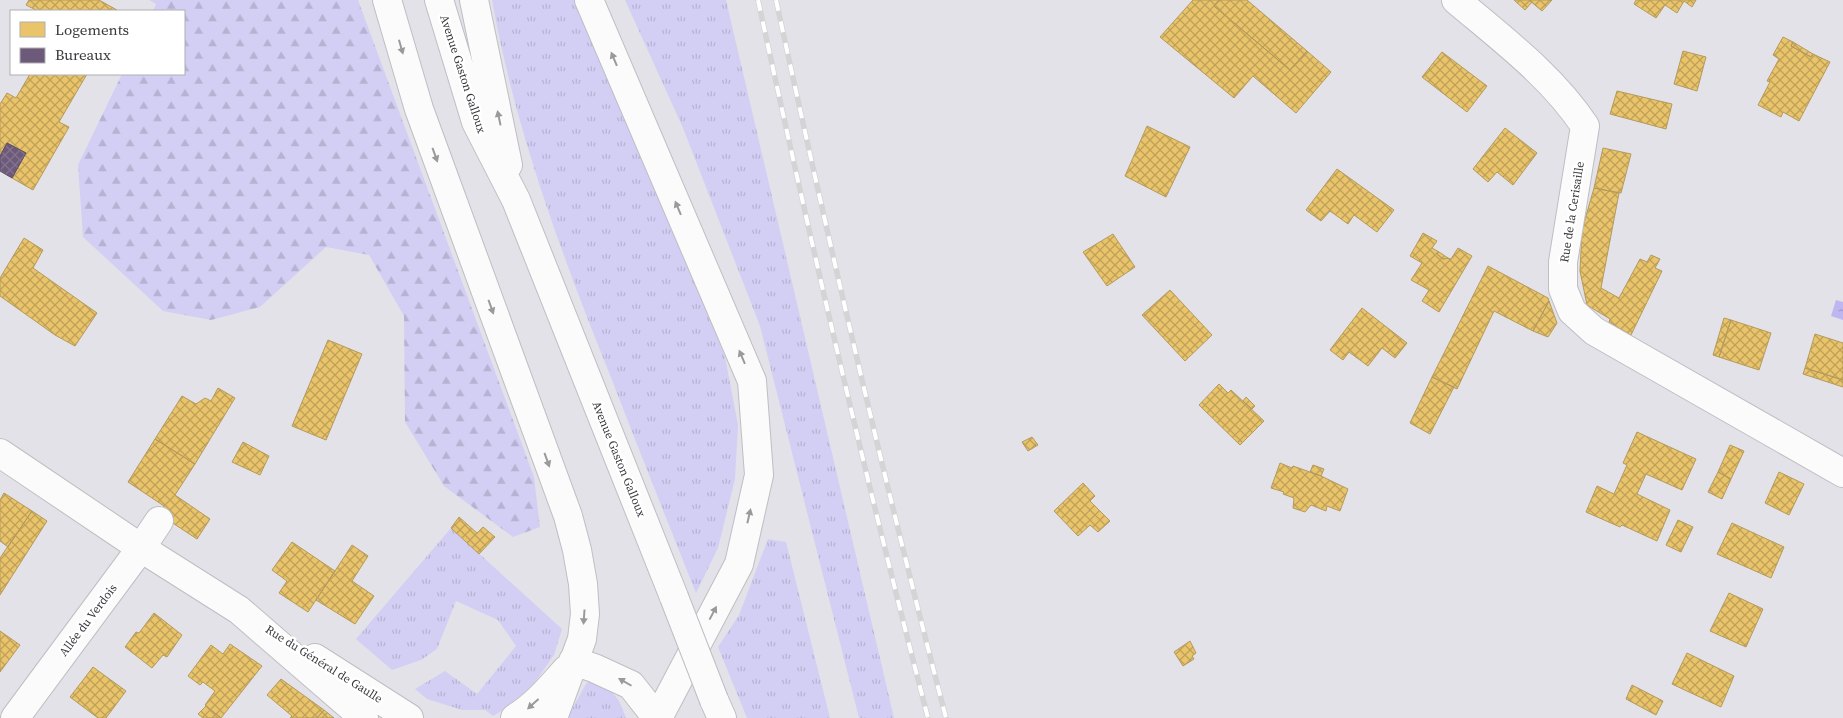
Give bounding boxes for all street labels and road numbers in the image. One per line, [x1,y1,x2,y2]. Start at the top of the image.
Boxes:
street label: Avenue Gaston Galloux [436,13,490,136]
street label: Rue de la Cerisaille [1556,160,1588,264]
street label: Avenue Gaston Galloux [588,399,650,520]
street label: Allée du Verdois [56,581,120,659]
street label: Rue du Général de Gaulle [262,621,386,707]

